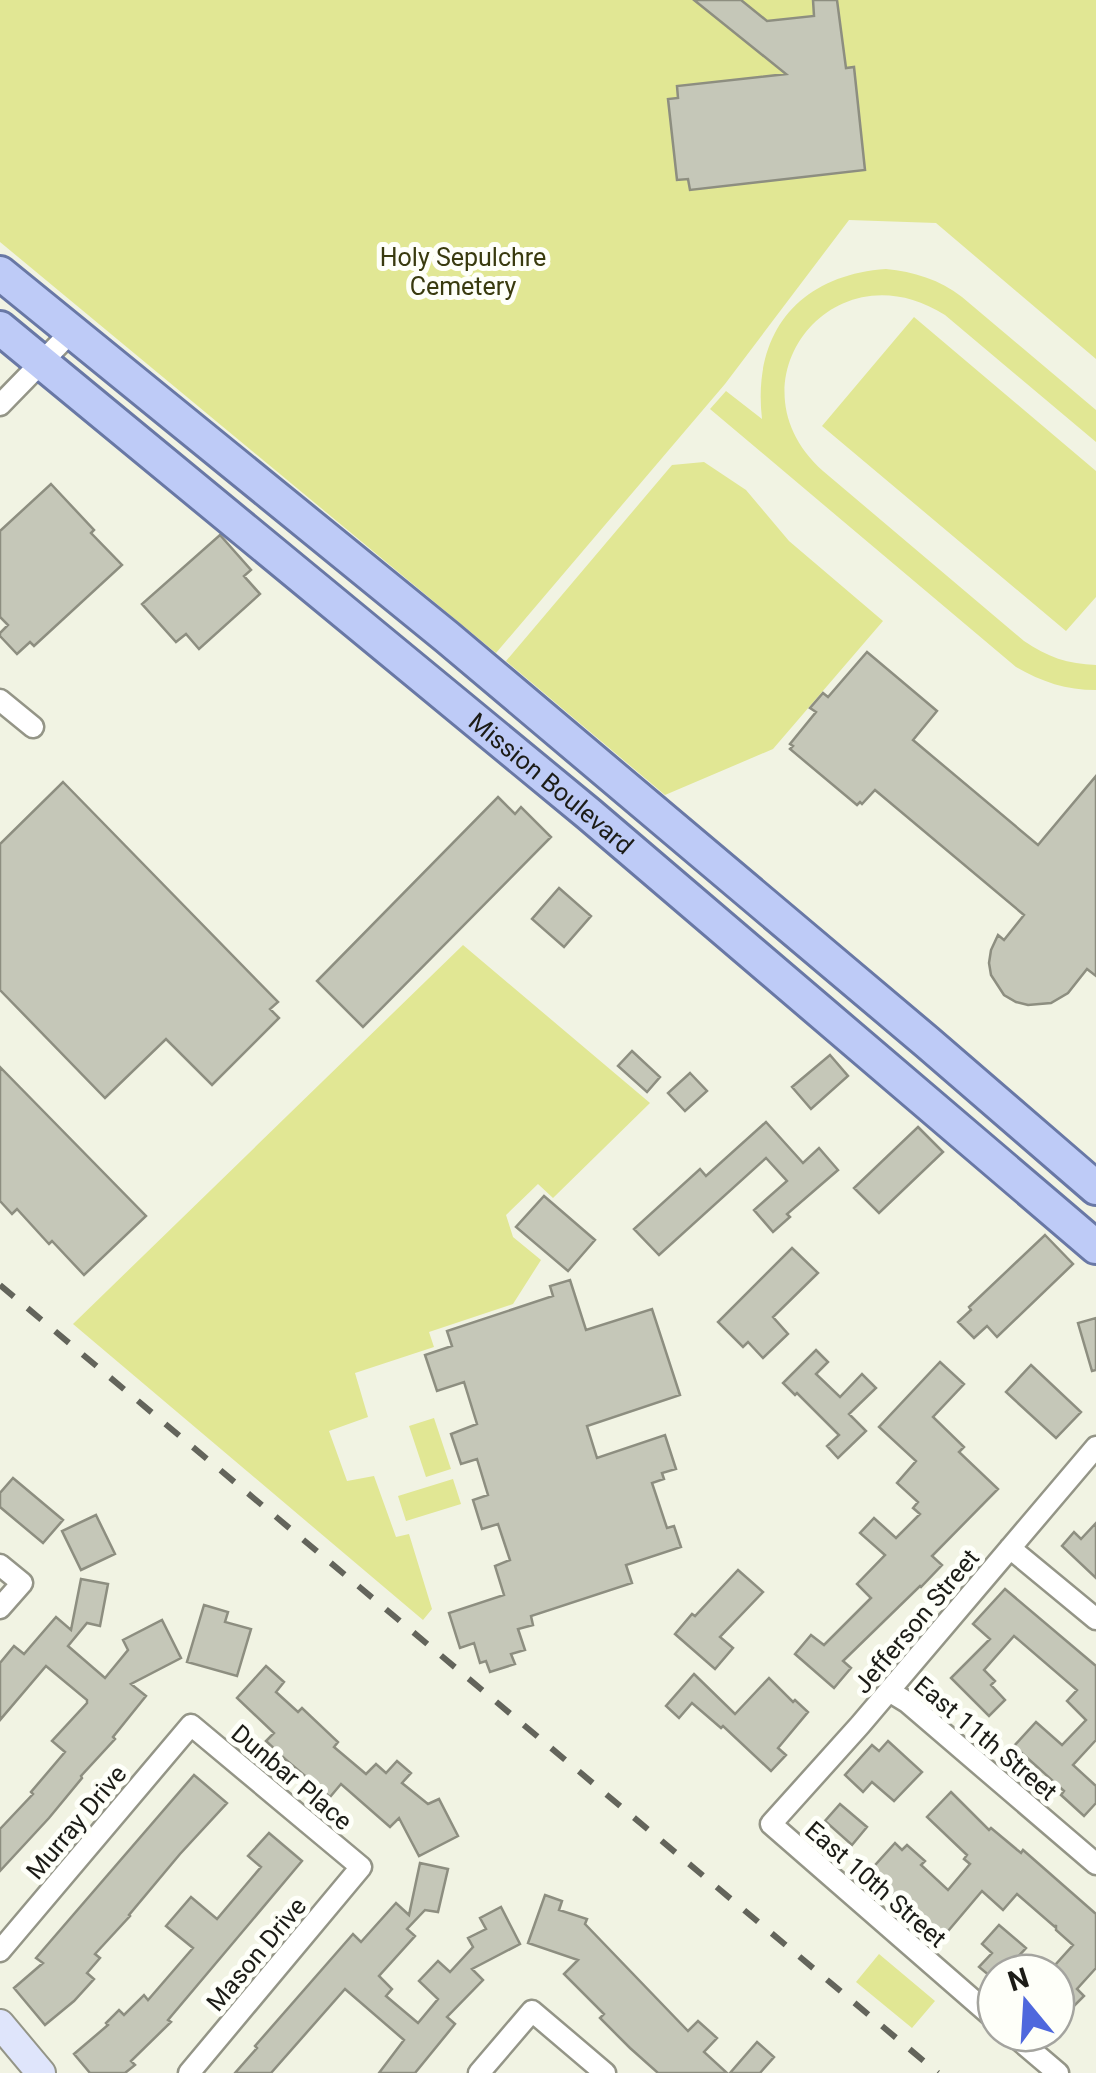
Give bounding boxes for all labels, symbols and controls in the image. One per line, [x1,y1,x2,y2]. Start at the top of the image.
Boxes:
park label: Holy Sepulchre Cemetery [380,243,546,301]
street label: Mission Boulevard [463,707,639,860]
street label: Jefferson Street [848,1543,985,1699]
street label: East 11th Street [908,1670,1063,1806]
street label: Dunbar Place [226,1719,358,1836]
street label: Murray Drive [20,1759,132,1885]
street label: East 10th Street [799,1815,952,1953]
street label: Mason Drive [201,1892,312,2017]
north arrow [976,1953,1076,2053]
text: N [1004,1961,1033,1998]

